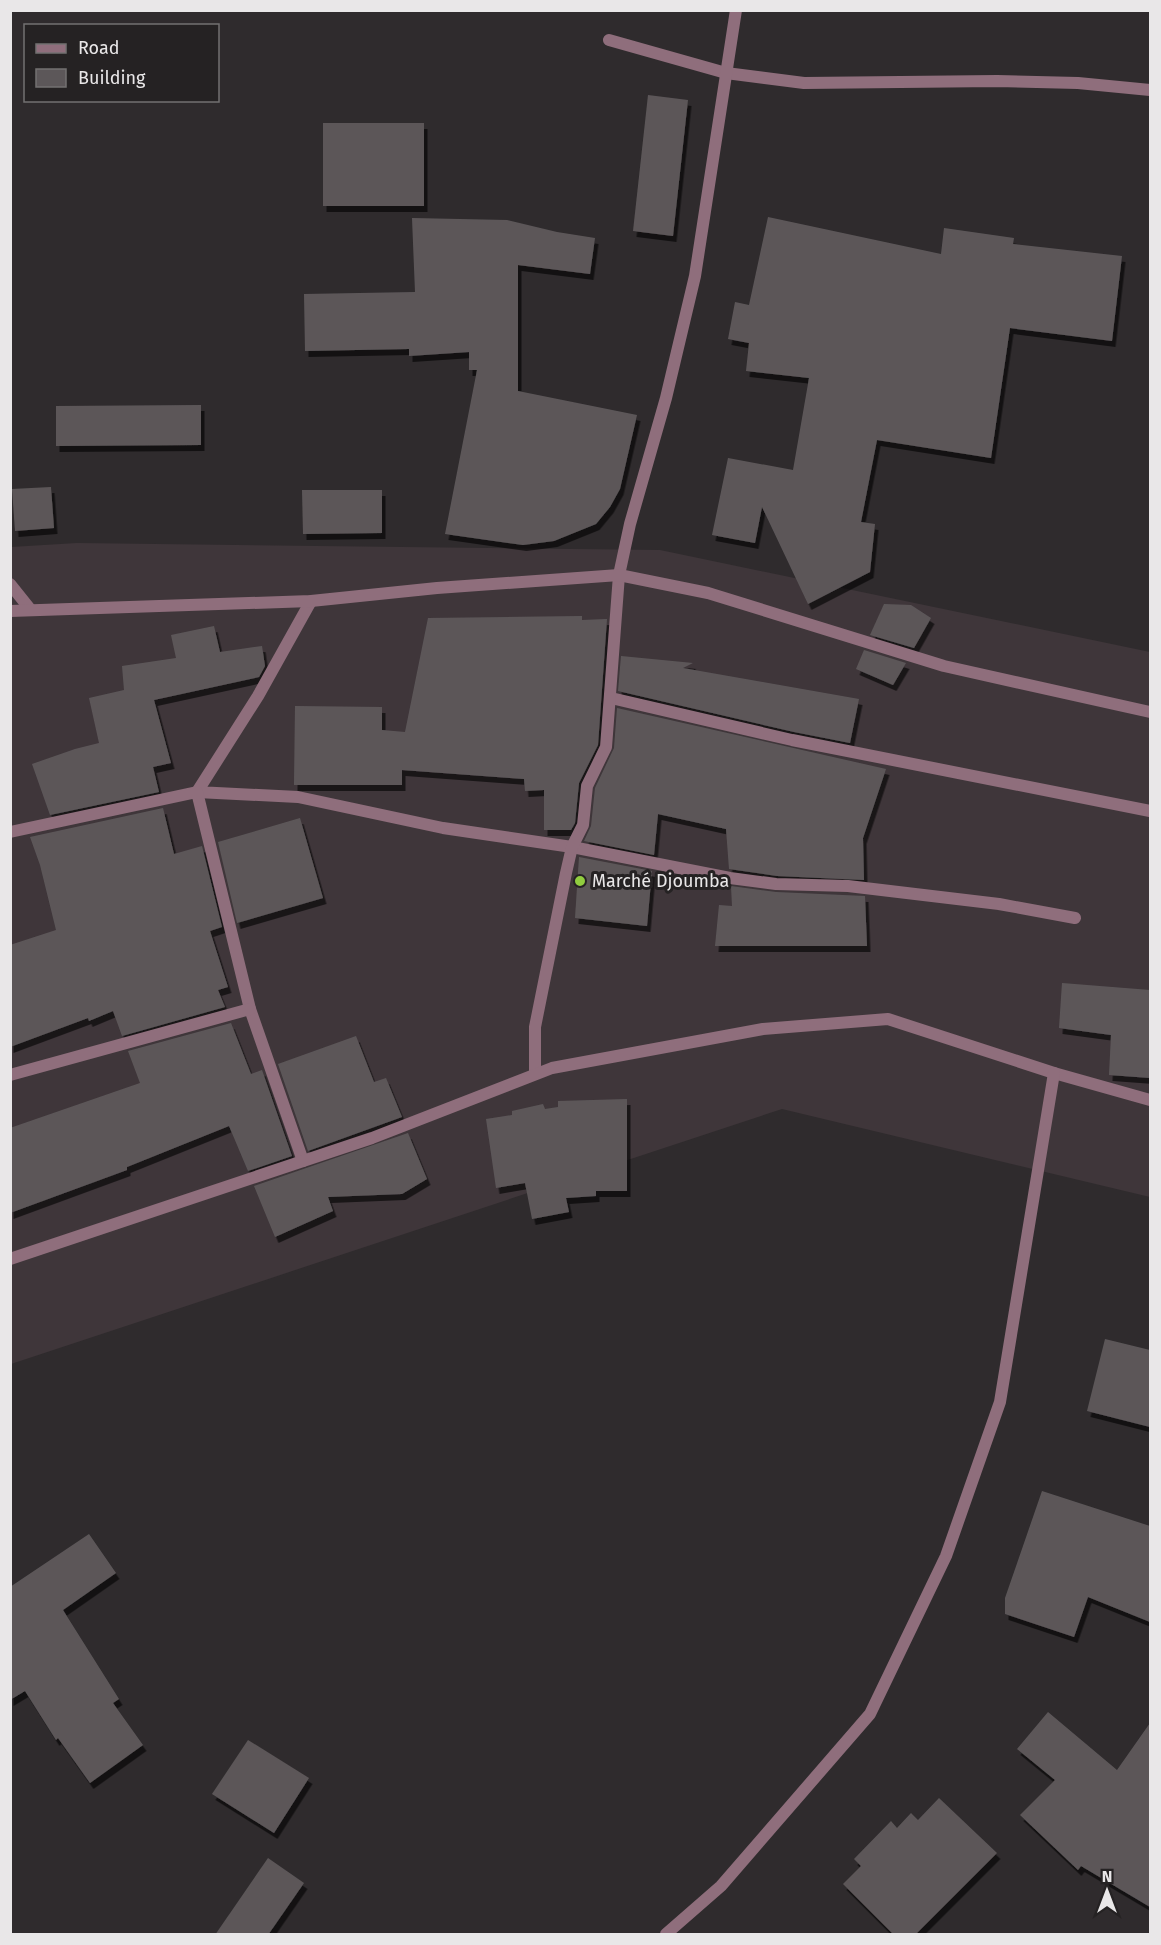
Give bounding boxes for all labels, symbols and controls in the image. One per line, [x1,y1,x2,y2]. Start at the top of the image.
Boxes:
legend [24,24,219,102]
text: Road [78,37,120,59]
text: Building [78,67,146,89]
place label: Marché Djoumba [592,870,729,892]
marker: Marché Djoumba [573,874,587,888]
north arrow [1077,1861,1137,1921]
text: N [1102,1867,1112,1886]

